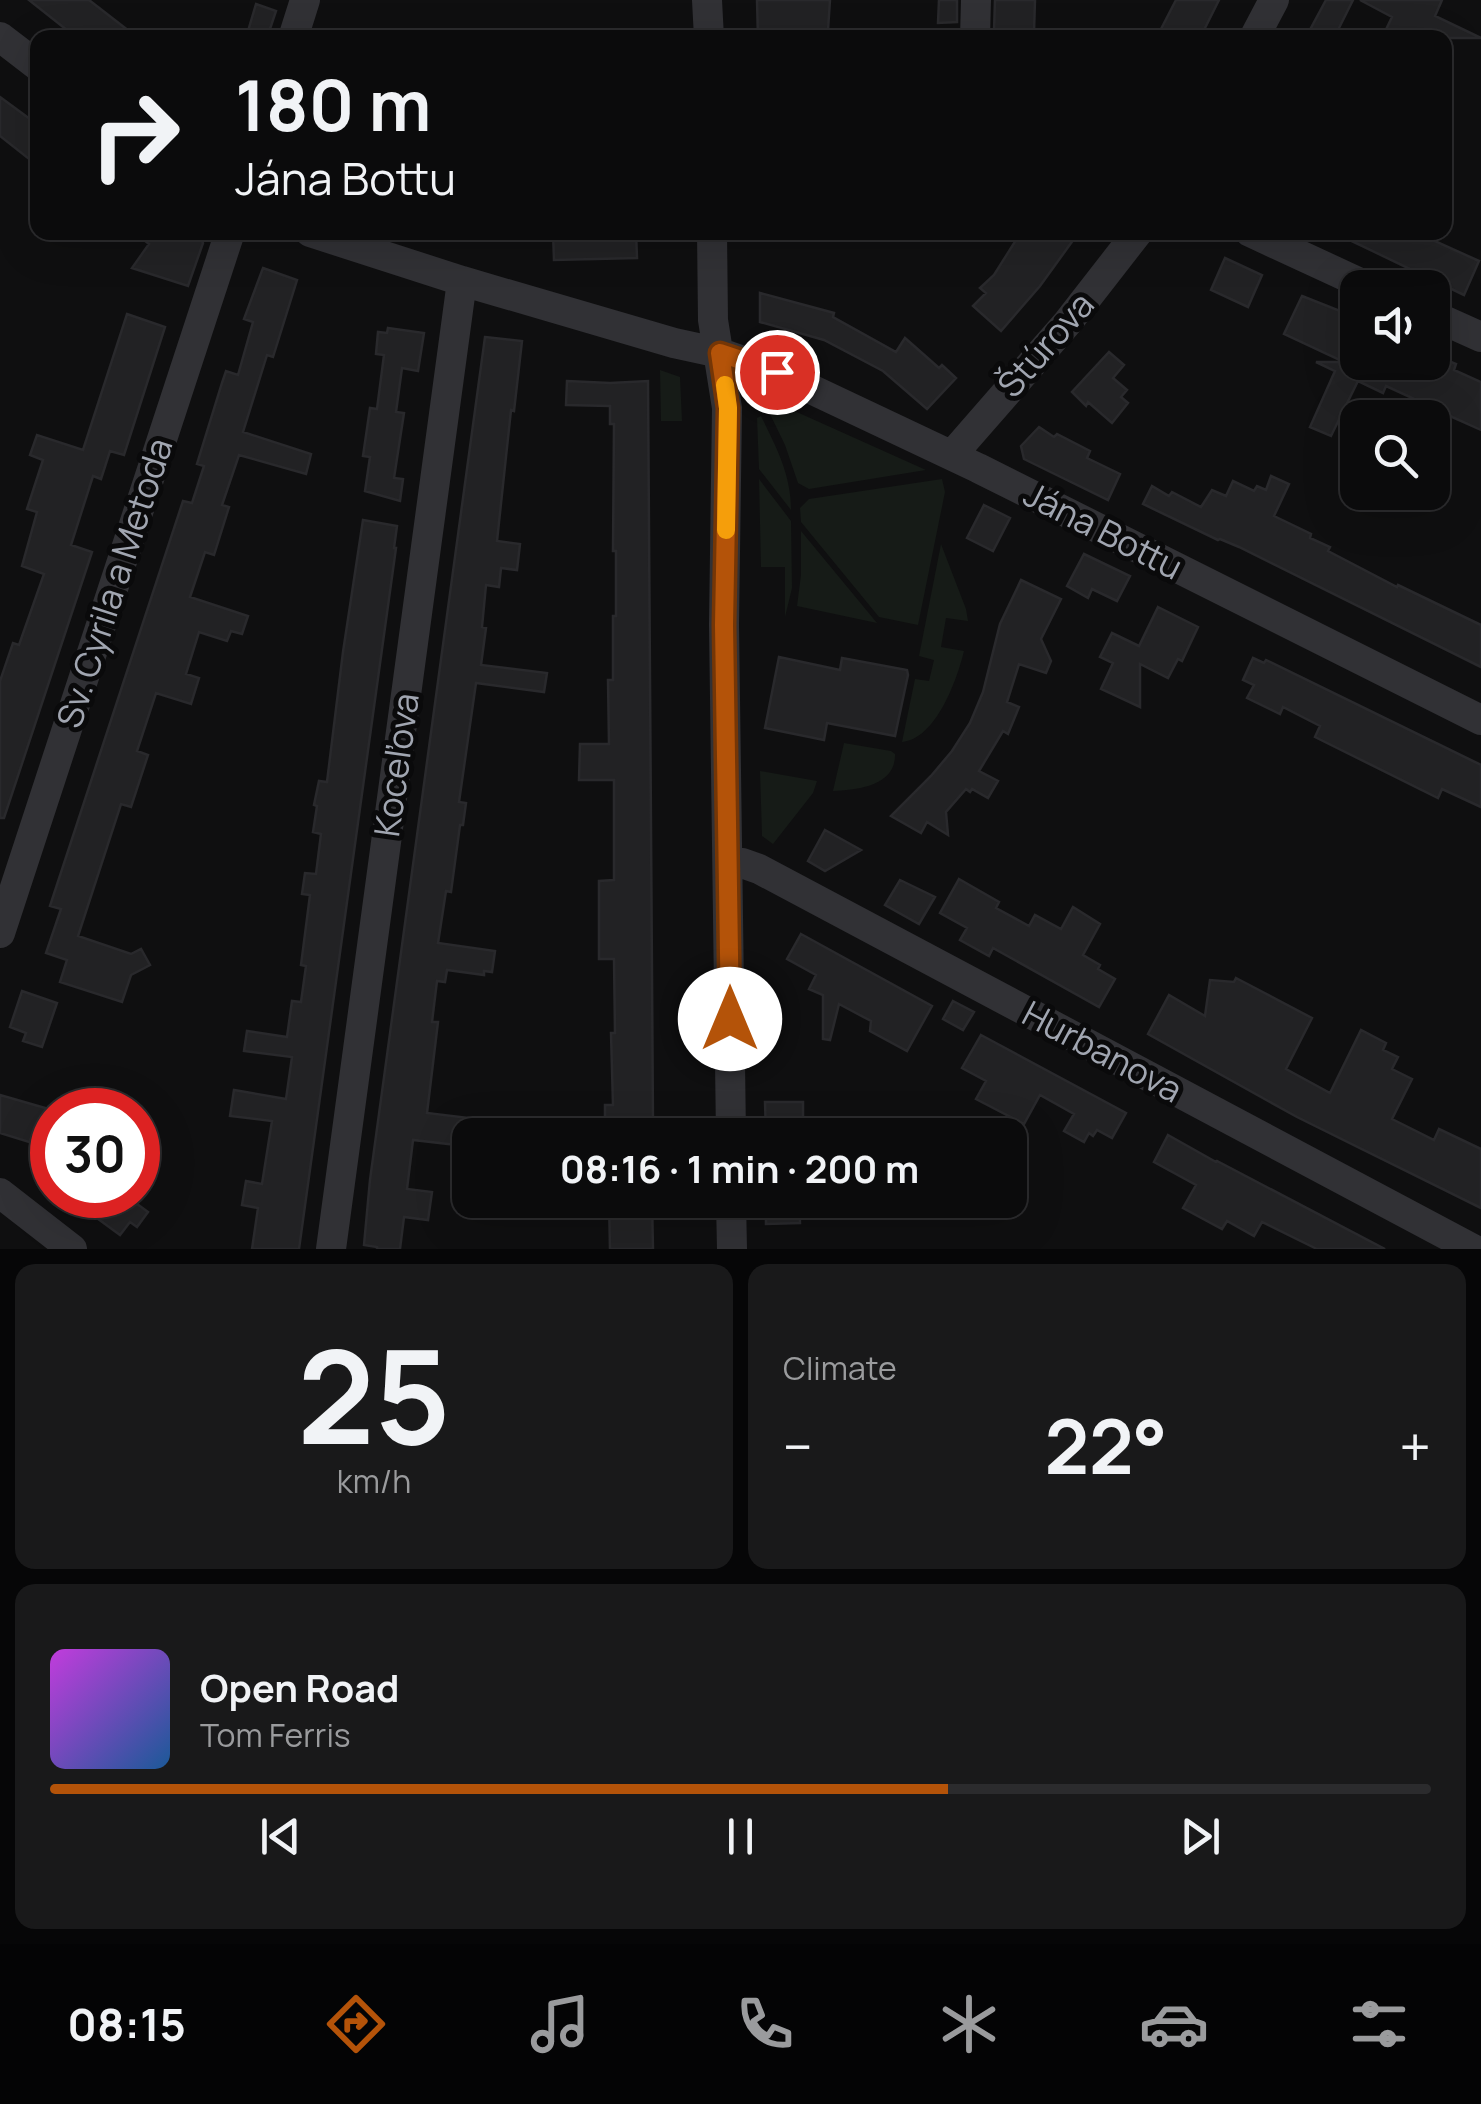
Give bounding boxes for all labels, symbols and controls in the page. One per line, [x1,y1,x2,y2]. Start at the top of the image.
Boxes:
text: 180 m [235,56,432,152]
icon: right [70,70,200,200]
text: Jána Bottu [235,147,456,209]
map controls [1340,270,1450,510]
button: sound [1340,270,1450,380]
street label: Štúrova [986,281,1104,407]
pin [735,330,820,415]
icon: arrive [750,345,805,400]
button: search [1340,400,1450,510]
street label: Sv. Cyrila a Metoda [45,432,184,734]
street label: Jána Bottu [1016,470,1191,590]
street label: Koceľova [362,690,430,840]
position arrow [678,967,782,1071]
street label: Hurbanova [1014,989,1191,1113]
speed limit sign: 30 [30,1088,160,1218]
text: 08:16 · 1 min · 200 m [560,1142,919,1194]
text: 25 [297,1305,451,1483]
text: Climate [783,1346,897,1390]
text: 22° [1044,1394,1168,1497]
text: − [783,1408,813,1484]
text: + [1399,1408,1431,1484]
text: km/h [337,1459,411,1503]
text: Open Road [200,1661,399,1713]
text: Tom Ferris [200,1713,351,1757]
icon: previous [253,1809,308,1864]
icon: pause [713,1809,768,1864]
icon: next [1173,1809,1228,1864]
icon: directions [321,1989,391,2059]
icon: music [525,1989,595,2059]
icon: phone [730,1989,800,2059]
icon: climate [934,1989,1004,2059]
icon: car [1139,1989,1209,2059]
icon: filters [1344,1989,1414,2059]
text: 08:15 [67,1993,186,2055]

